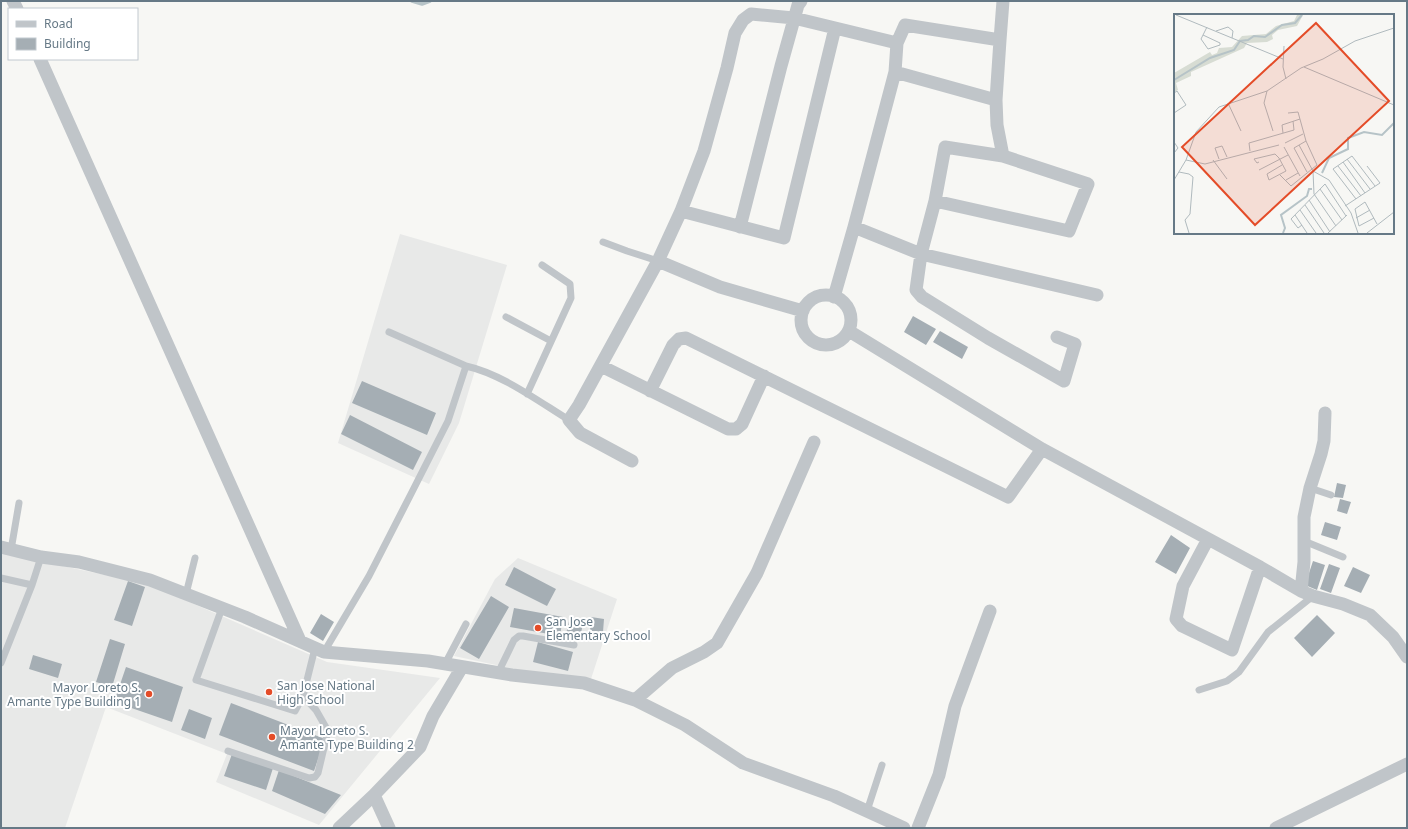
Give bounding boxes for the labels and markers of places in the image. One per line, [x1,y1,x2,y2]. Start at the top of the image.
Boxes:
place label: San Jose Elementary School [546,613,651,644]
marker: San Jose Elementary School [533,623,543,633]
place label: San Jose National High School [277,677,375,708]
place label: Mayor Loreto S. Amante Type Building 1 [7,679,141,710]
marker: San Jose National High School [264,687,274,697]
marker: Mayor Loreto S. Amante Type Building 1 [144,689,154,699]
place label: Mayor Loreto S. Amante Type Building 2 [280,722,414,753]
marker: Mayor Loreto S. Amante Type Building 2 [267,732,277,742]

